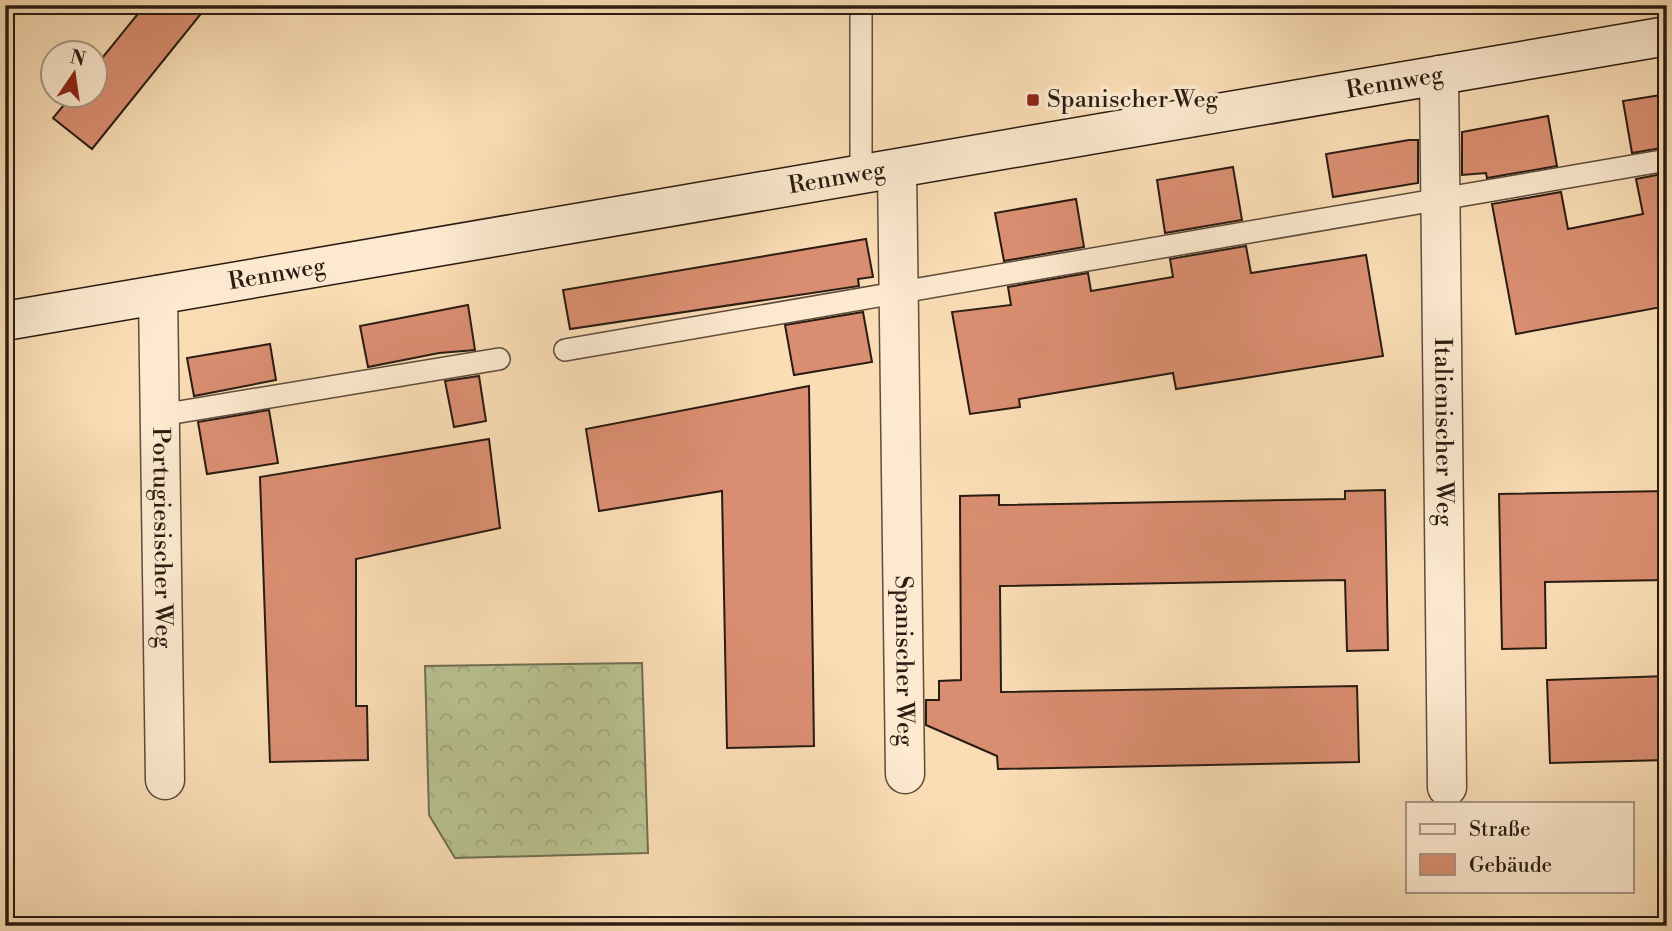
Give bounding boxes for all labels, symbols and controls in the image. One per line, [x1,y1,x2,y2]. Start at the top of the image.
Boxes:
north arrow [38,38,108,108]
text: N [68,45,88,72]
street label: Rennweg [1344,60,1446,106]
place label: Spanischer Weg [1047,85,1219,115]
marker: Spanischer Weg [1025,92,1041,108]
street label: Rennweg [786,155,888,201]
street label: Rennweg [226,251,328,297]
street label: Italienischer Weg [1427,338,1459,527]
street label: Portugiesischer Weg [145,427,178,649]
street label: Spanischer Weg [887,575,920,747]
legend [1406,802,1634,892]
text: Straße [1469,817,1531,843]
text: Gebäude [1469,853,1552,879]

